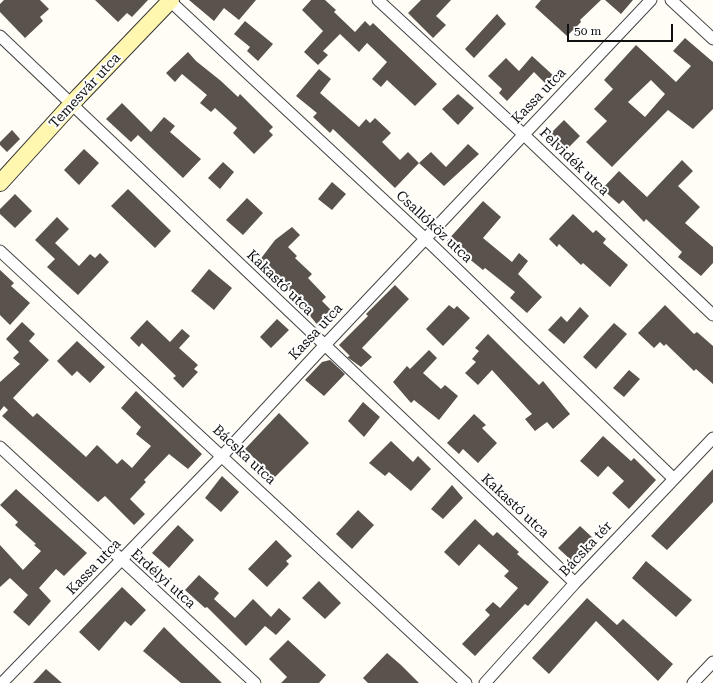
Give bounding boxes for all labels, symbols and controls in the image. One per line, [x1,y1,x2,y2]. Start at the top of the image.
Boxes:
scale bar [569,16,675,42]
text: 50 m [574,24,601,38]
street label: Temesvár utca [46,50,124,132]
street label: Kassa utca [508,65,570,127]
street label: Felvidék utca [536,125,612,199]
street label: Csallóköz utca [392,187,476,267]
street label: Kakastó utca [243,247,317,319]
street label: Kassa utca [286,300,346,364]
street label: Bácska utca [209,422,279,488]
street label: Kakastó utca [478,470,552,542]
street label: Bácska tér [556,518,616,580]
street label: Kassa utca [63,536,125,598]
street label: Erdélyi utca [127,546,199,612]

